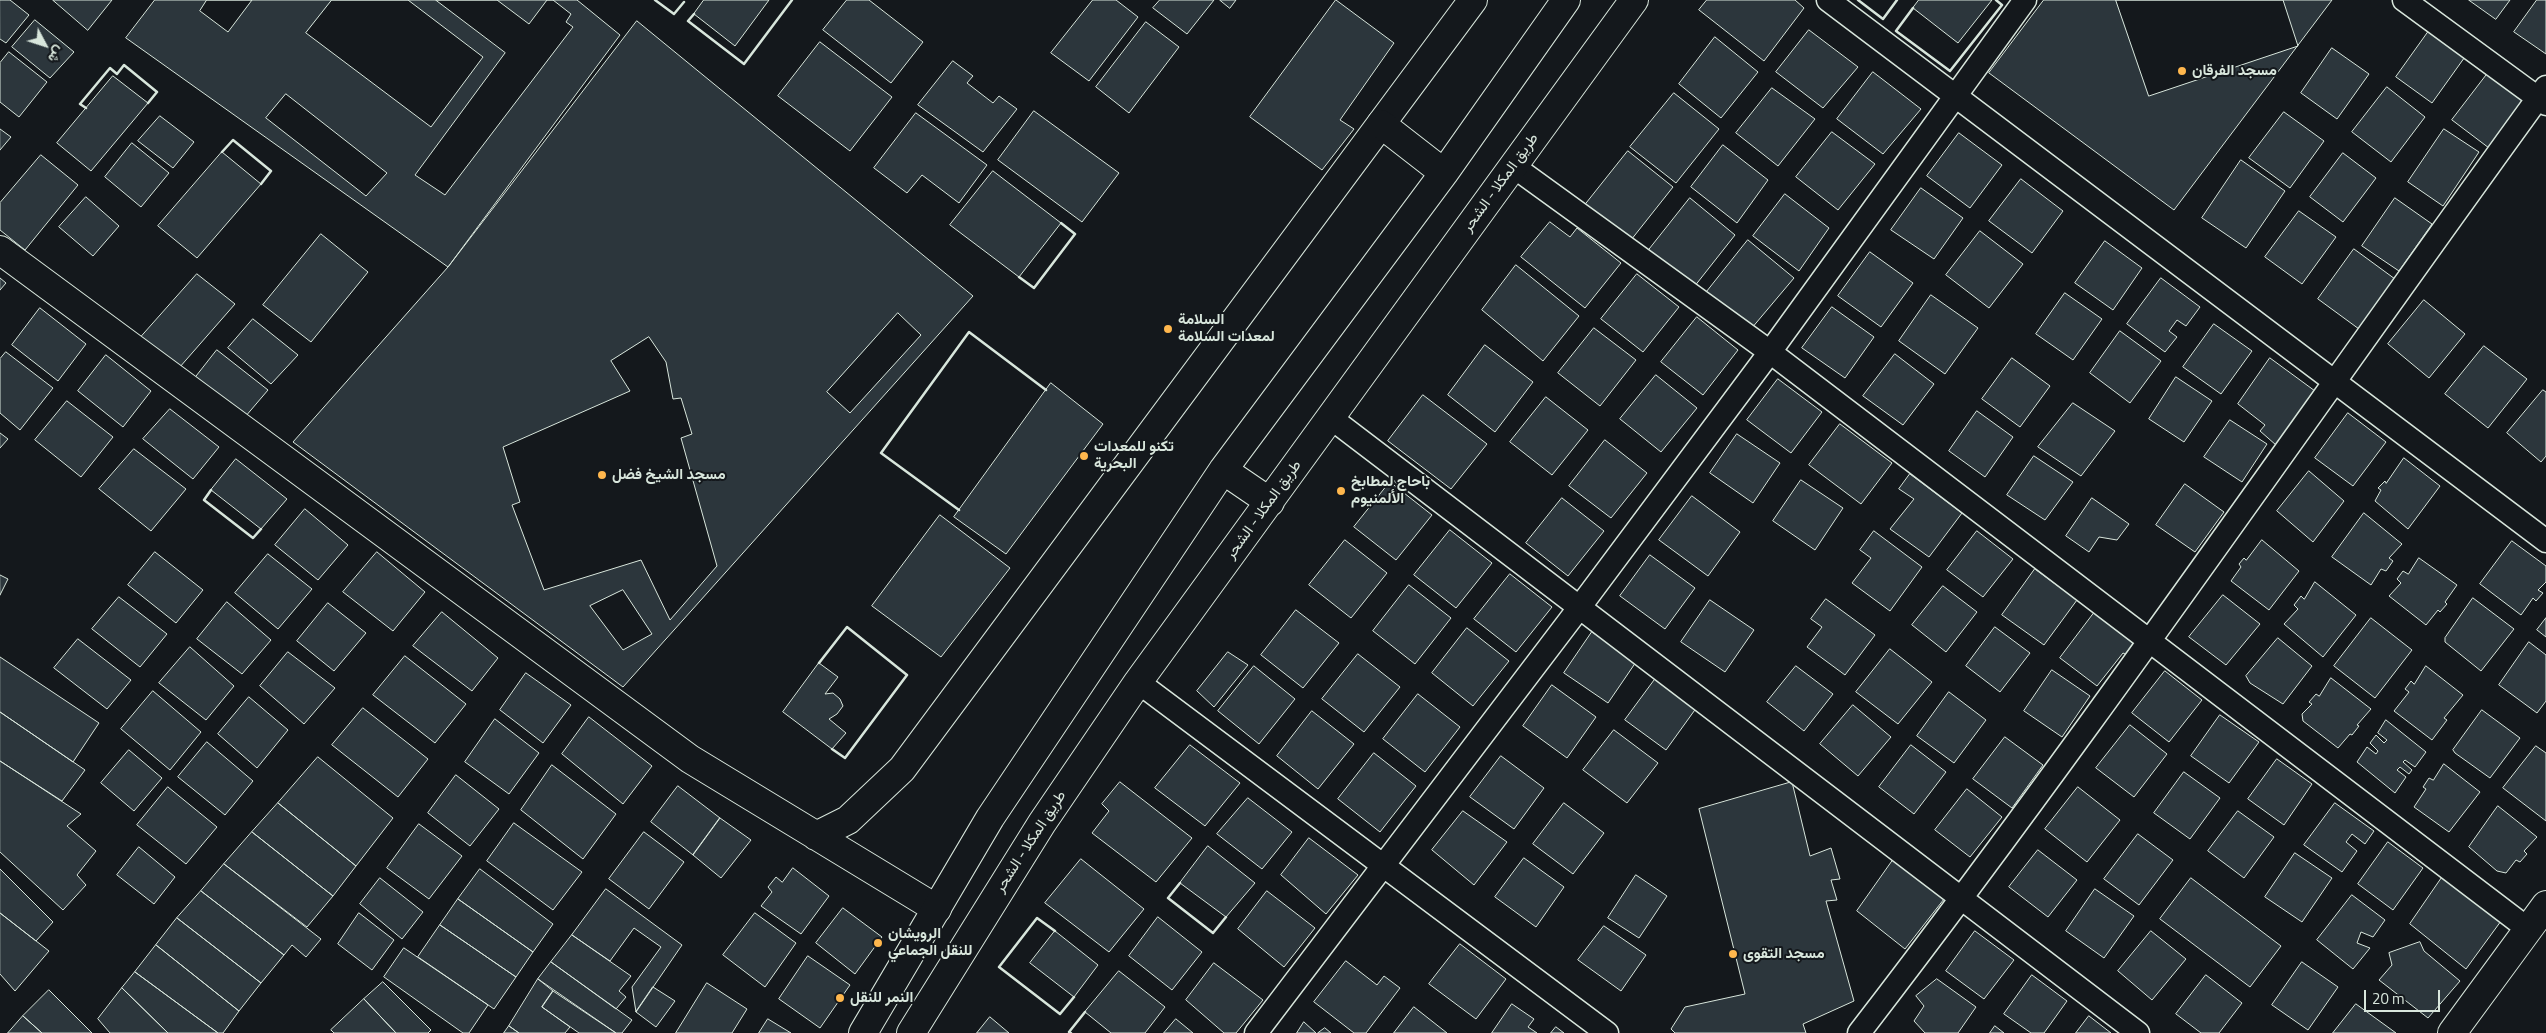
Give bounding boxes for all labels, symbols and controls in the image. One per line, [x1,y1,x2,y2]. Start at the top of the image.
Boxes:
north arrow [20,20,70,70]
text: ش [43,42,70,68]
place label: مسجد الفرقان [2192,62,2277,80]
marker: مسجد الفرقان [2176,65,2188,77]
street label: طريق المكلا - الشحر [1459,130,1543,236]
place label: السلامة لمعدات السلامة [1178,311,1275,346]
marker: السلامة لمعدات السلامة [1162,323,1174,335]
place label: تكنو للمعدات البحرية [1094,438,1174,473]
marker: تكنو للمعدات البحرية [1078,450,1090,462]
street label: طريق المكلا - الشحر [1222,457,1306,563]
place label: مسجد الشيخ فضل [612,466,726,484]
marker: مسجد الشيخ فضل [596,469,608,481]
place label: باحاج لمطابخ الألمنيوم [1351,473,1430,508]
marker: باحاج لمطابخ الألمنيوم [1335,485,1347,497]
street label: طريق المكلا - الشحر [991,788,1071,896]
place label: الرويشان للنقل الجماعي [888,925,973,960]
marker: الرويشان للنقل الجماعي [872,937,884,949]
place label: مسجد التقوى [1743,945,1825,963]
marker: مسجد التقوى [1727,948,1739,960]
scale bar [2366,980,2442,1012]
text: 20 m [2372,987,2405,1010]
place label: النمر للنقل [850,989,913,1007]
marker: النمر للنقل [834,992,846,1004]

